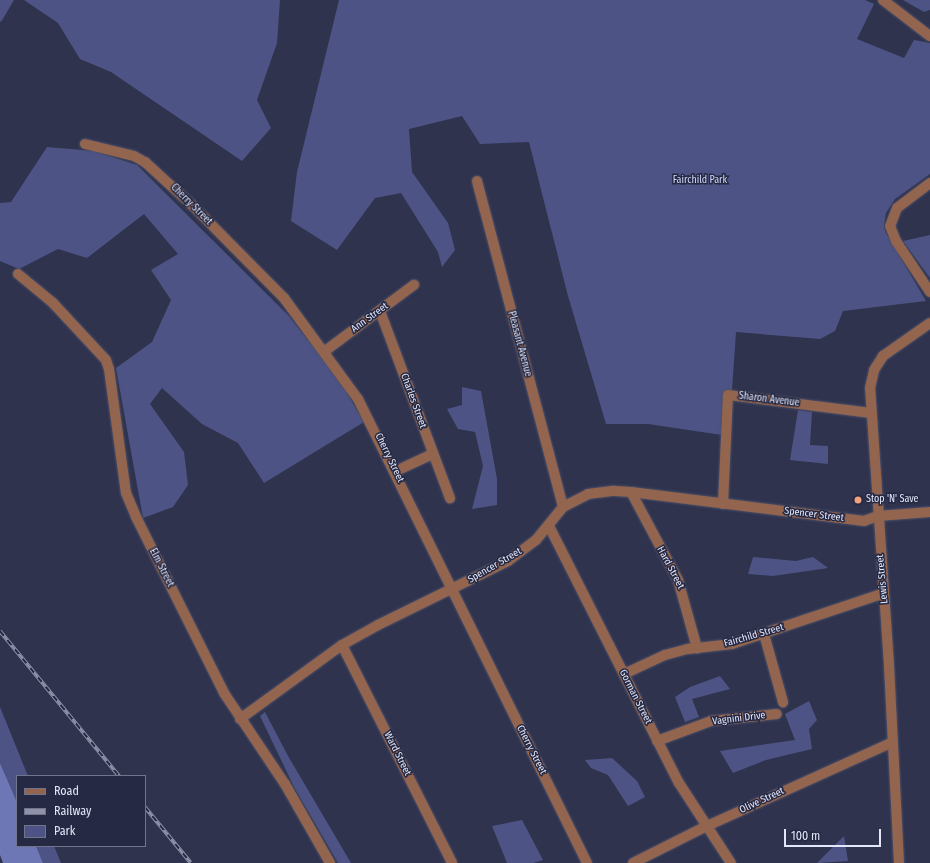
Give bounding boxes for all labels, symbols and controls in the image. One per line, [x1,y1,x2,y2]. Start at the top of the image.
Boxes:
park label: Fairchild Park [673,175,727,187]
street label: Cherry Street [168,182,214,228]
street label: Ann Street [349,301,391,335]
street label: Pleasant Avenue [504,310,534,378]
street label: Charles Street [398,372,428,430]
street label: Sharon Avenue [738,390,800,410]
street label: Cherry Street [372,431,406,485]
place label: Stop 'N' Save [866,494,919,506]
marker: Stop 'N' Save [853,495,863,505]
street label: Spencer Street [784,505,844,525]
street label: Hard Street [654,545,686,591]
street label: Spencer Street [466,546,524,586]
street label: Elm Street [146,547,176,589]
street label: Lewis Street [875,554,891,604]
street label: Fairchild Street [723,622,785,650]
street label: Gorman Street [616,668,654,726]
street label: Vagnini Drive [712,710,766,728]
street label: Cherry Street [513,723,549,777]
street label: Ward Street [381,730,413,778]
legend [16,775,146,847]
text: Road [54,784,79,798]
street label: Olive Street [738,785,786,817]
text: Railway [54,804,91,818]
scale bar [786,821,883,847]
text: Park [54,824,75,838]
text: 100 m [791,829,820,843]

